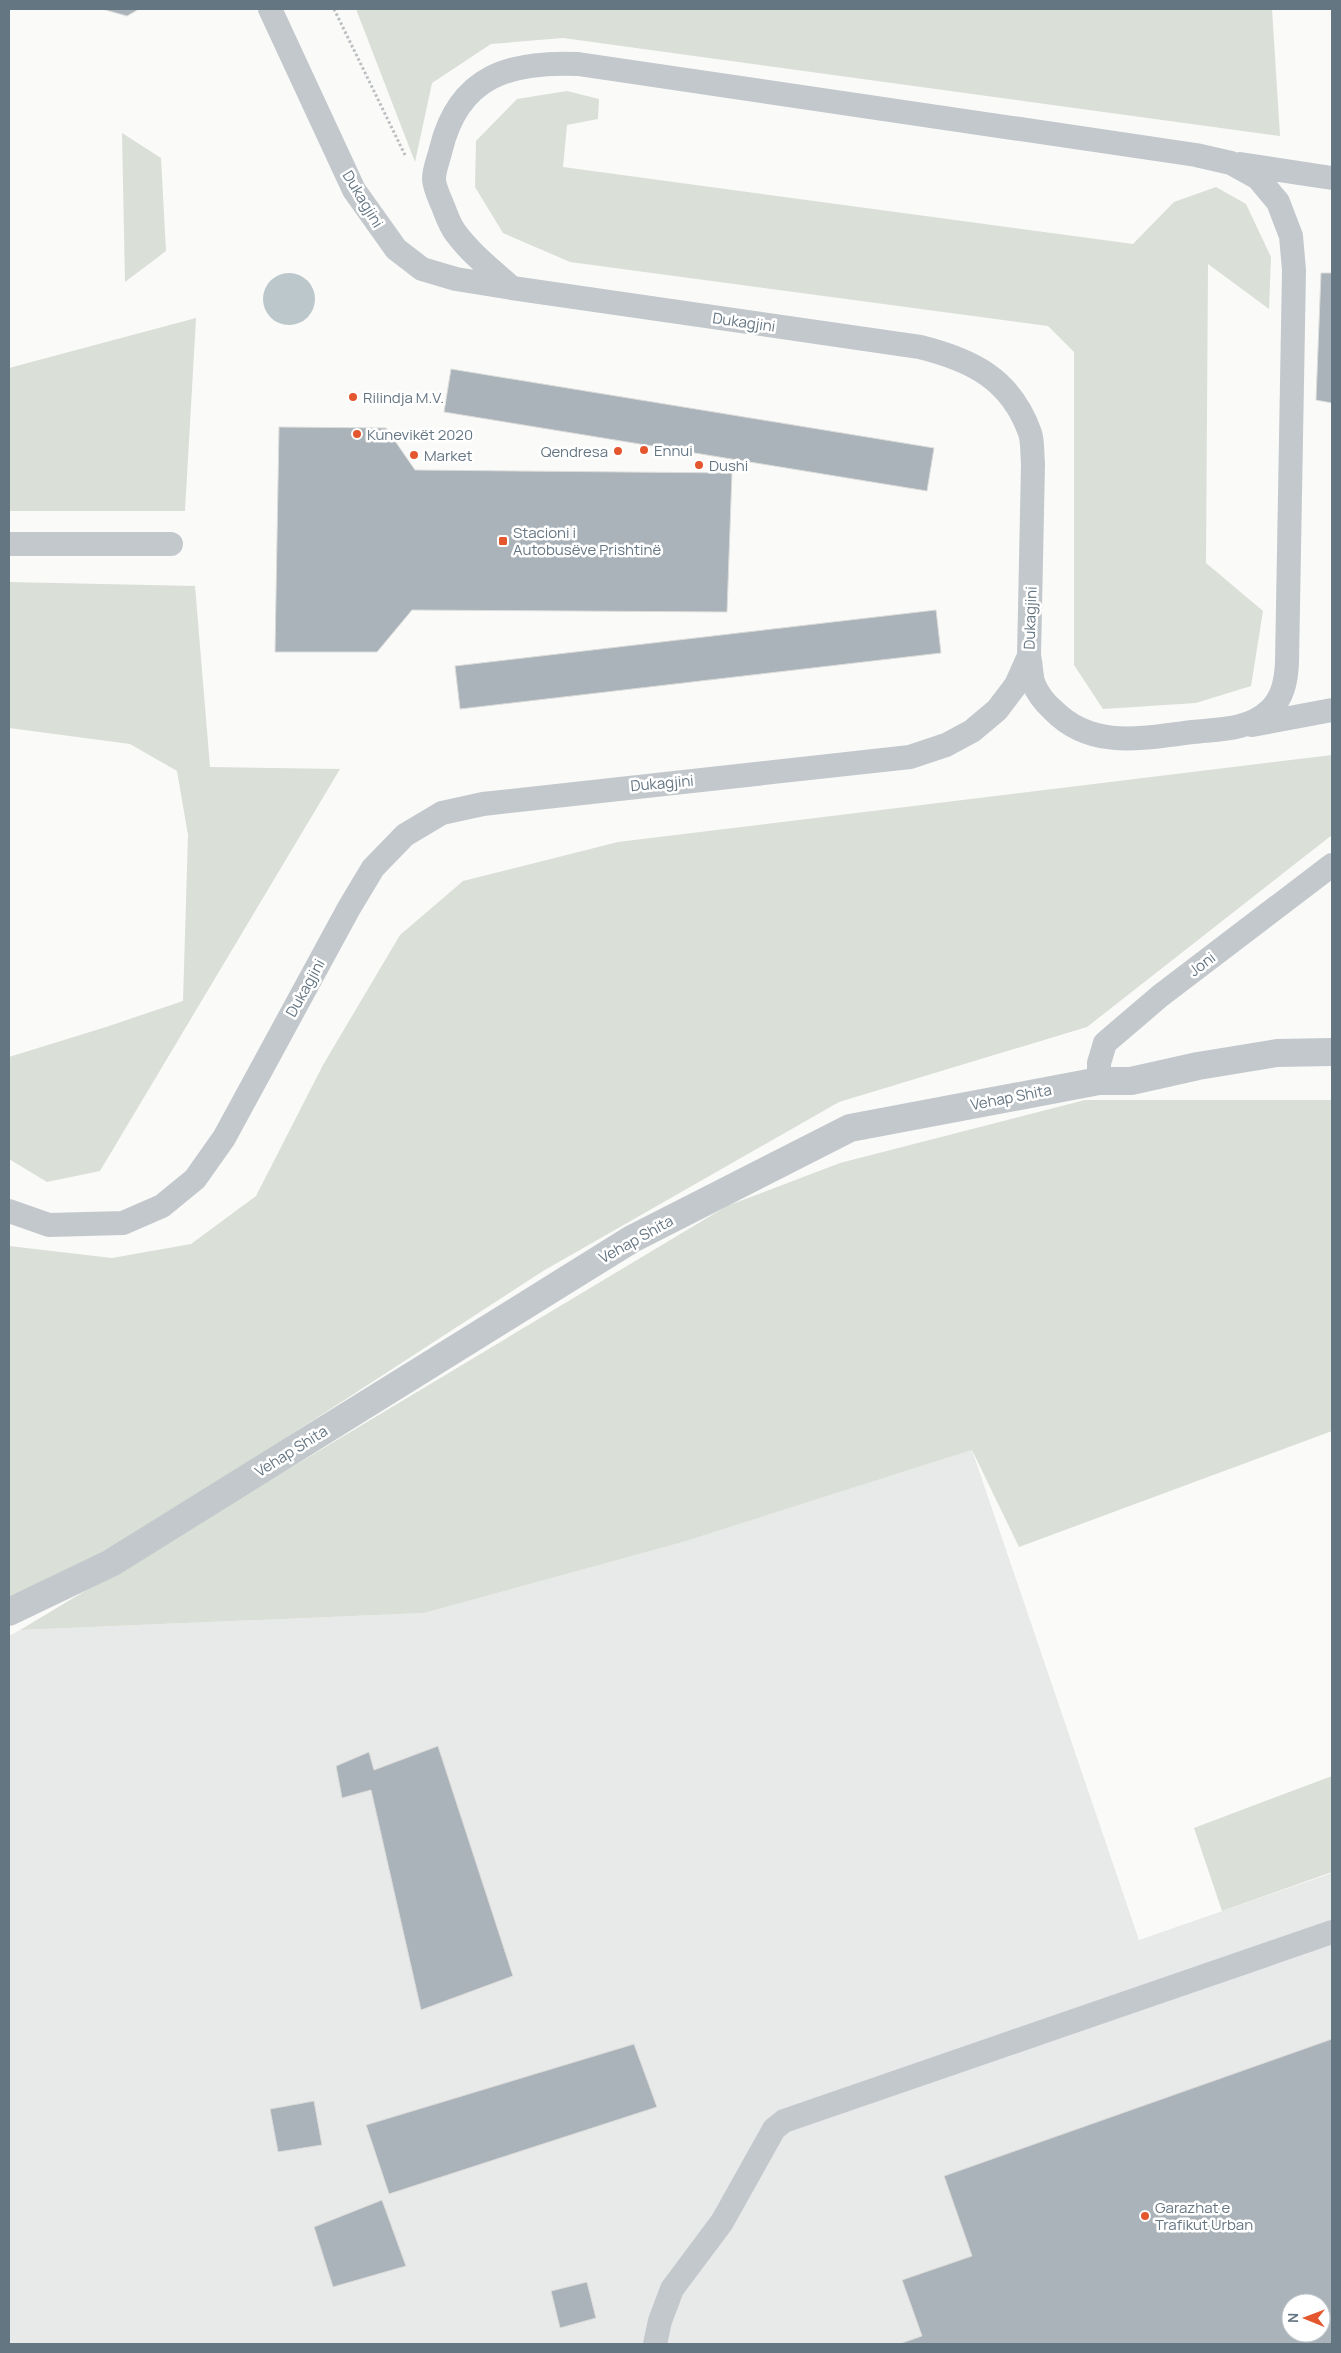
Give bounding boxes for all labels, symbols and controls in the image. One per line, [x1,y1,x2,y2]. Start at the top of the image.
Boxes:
street label: Dukagjini [338,166,388,232]
street label: Dukagjini [711,307,777,337]
place label: Rilindja M.V. [363,387,444,408]
marker: Rilindja M.V. [347,391,359,403]
place label: Kunevikët 2020 [367,424,473,445]
marker: Kunevikët 2020 [351,428,363,440]
place label: Ennui [654,440,693,461]
place label: Qendresa [541,441,608,462]
marker: Ennui [638,444,650,456]
place label: Market [424,445,472,466]
marker: Qendresa [612,445,624,457]
marker: Market [408,449,420,461]
place label: Dushi [709,455,748,476]
marker: Dushi [693,459,705,471]
place label: Stacioni i Autobusëve Prishtinë [513,522,661,560]
marker: Stacioni i Autobusëve Prishtinë [497,535,509,547]
street label: Dukagjini [1018,586,1042,650]
street label: Dukagjini [630,770,694,796]
street label: Joni [1184,947,1220,981]
street label: Dukagjini [280,955,330,1021]
street label: Vehap Shita [969,1079,1053,1115]
street label: Vehap Shita [595,1210,677,1268]
street label: Vehap Shita [251,1420,331,1482]
place label: Garazhat e Trafikut Urban [1155,2197,1253,2235]
marker: Garazhat e Trafikut Urban [1139,2210,1151,2222]
north arrow [1281,2293,1331,2343]
text: N [1283,2313,1302,2323]

